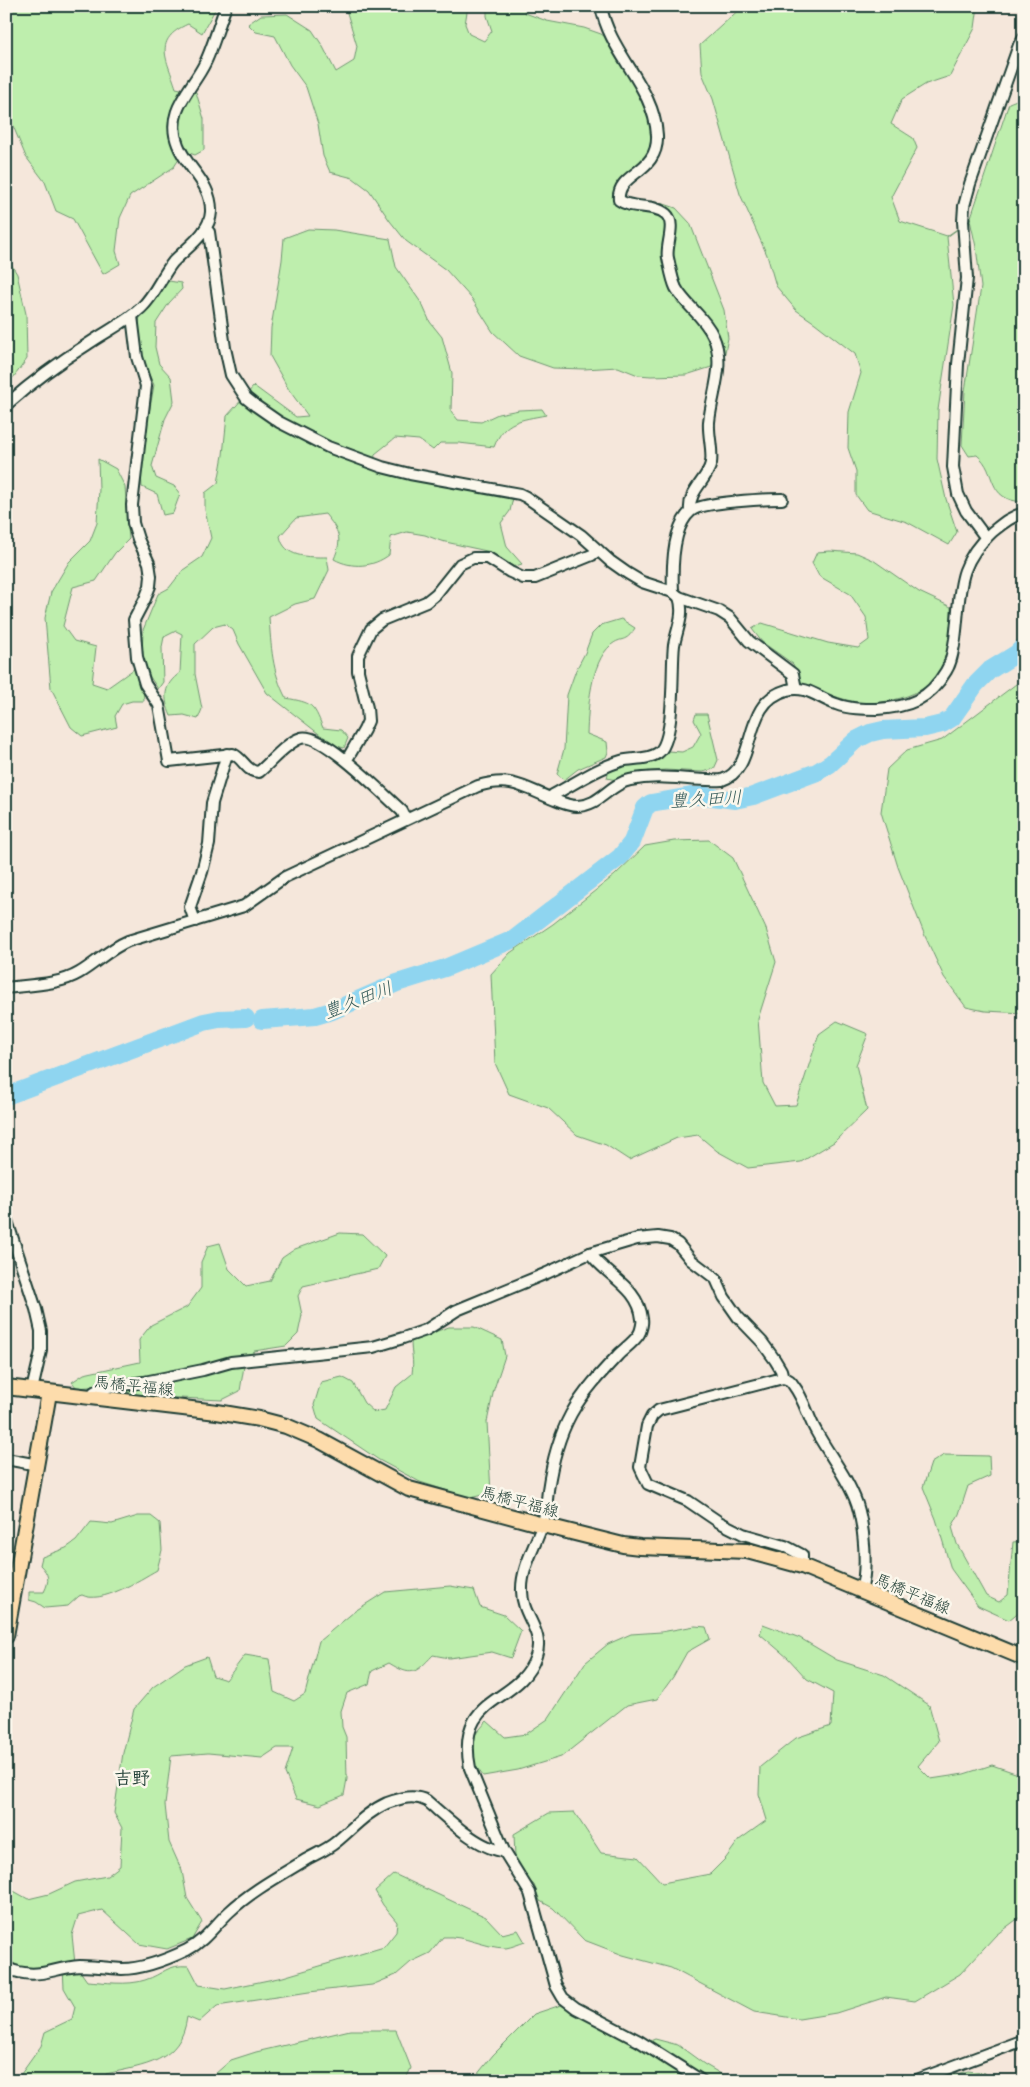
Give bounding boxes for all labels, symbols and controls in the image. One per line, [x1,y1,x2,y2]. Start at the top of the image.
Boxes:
water label: 豊久田川 [670,787,743,816]
water label: 豊久田川 [321,978,397,1027]
street label: 馬橋平福線 [93,1372,175,1403]
street label: 馬橋平福線 [478,1482,561,1525]
street label: 馬橋平福線 [871,1569,953,1622]
district label: 吉野 [114,1768,150,1793]

